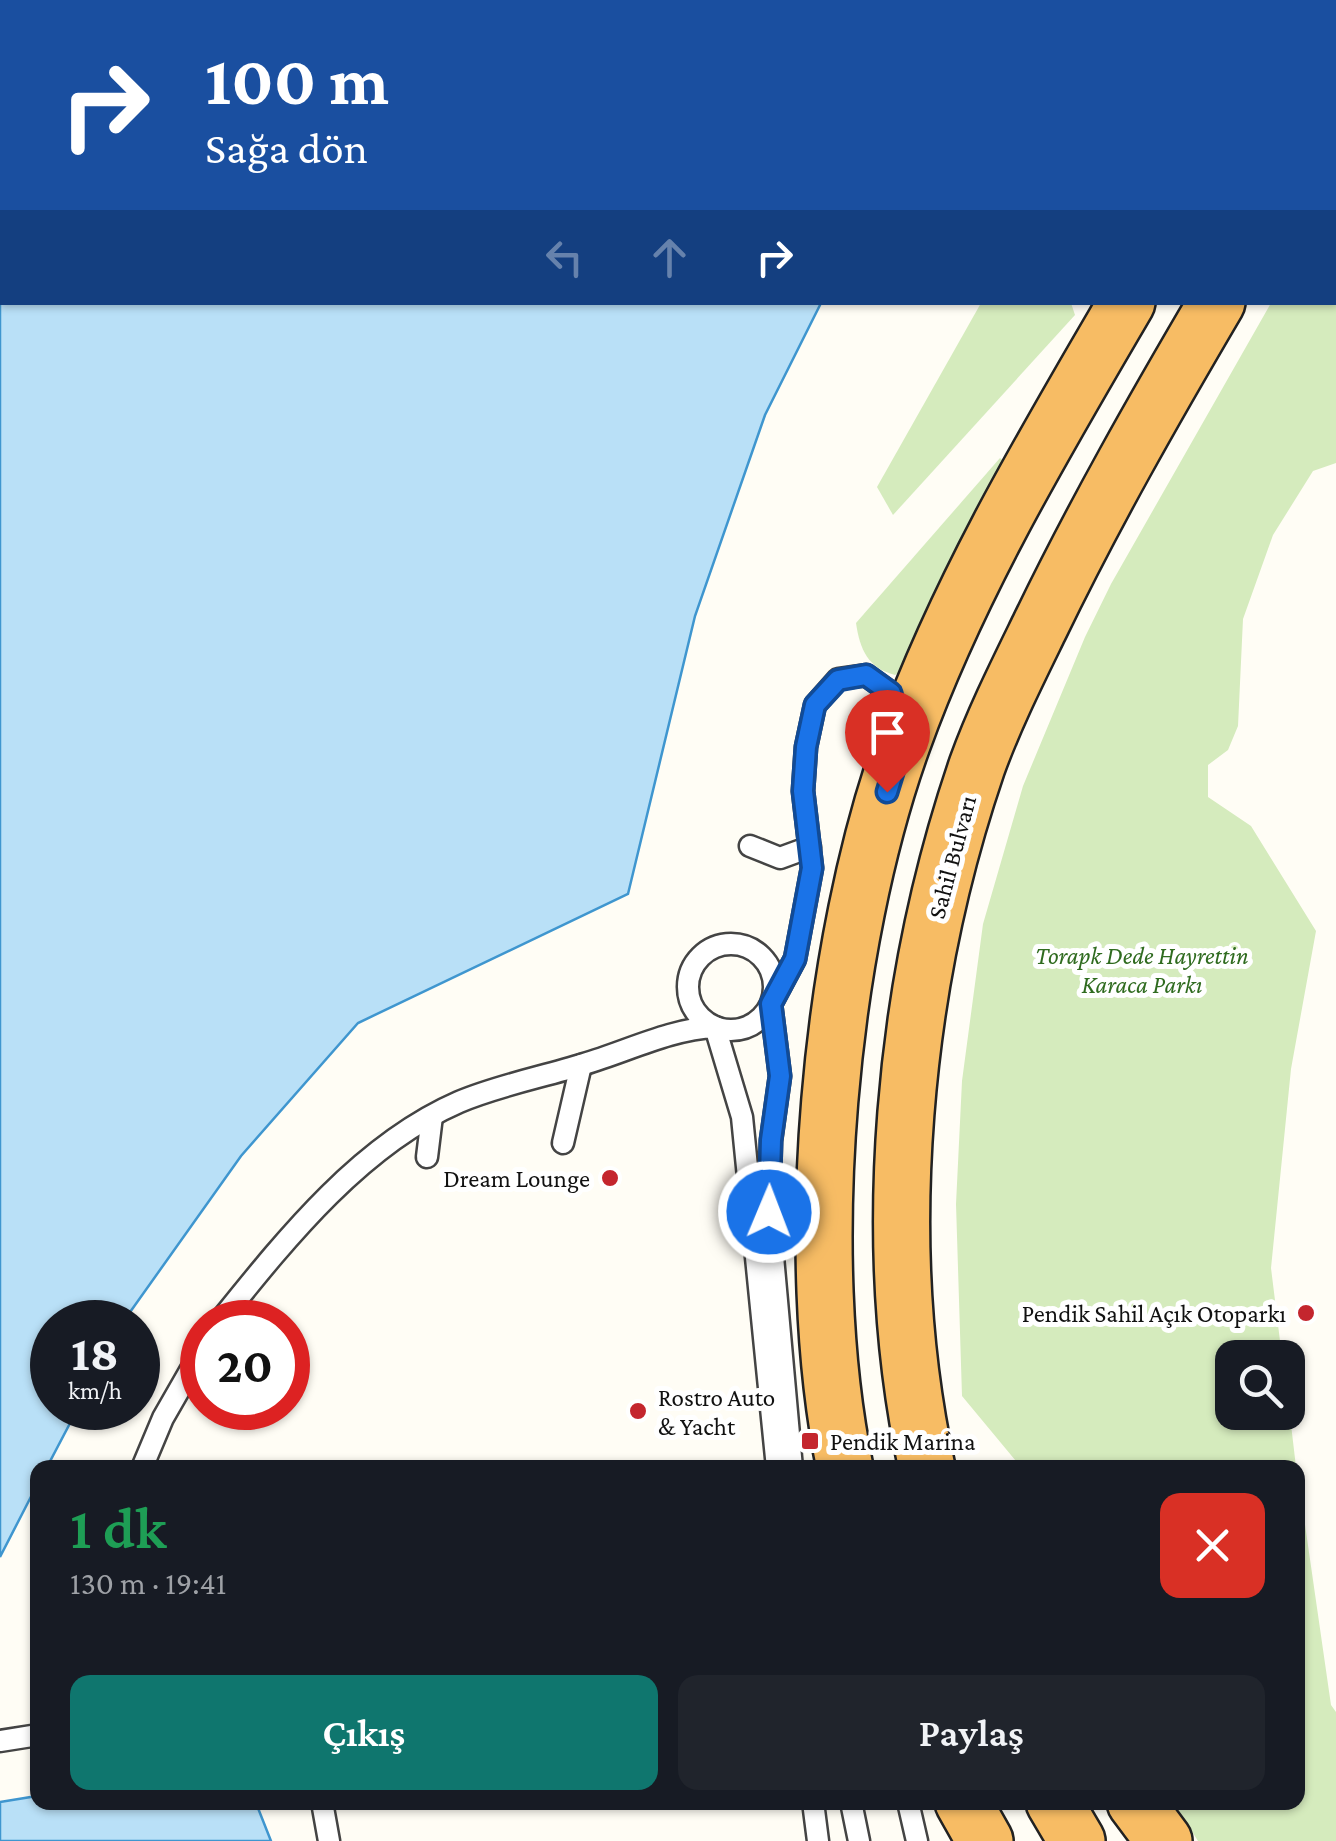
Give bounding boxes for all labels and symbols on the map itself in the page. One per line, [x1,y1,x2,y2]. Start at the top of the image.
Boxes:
pin [845,690,930,793]
street label: Sahil Bulvarı [923,792,981,922]
park label: Torapk Dede Hayrettin Karaca Parkı [1035,942,1249,998]
position arrow [717,1160,821,1264]
place label: Dream Lounge [443,1165,590,1193]
marker: Dream Lounge [599,1167,621,1189]
speed limit sign: 20 [180,1300,310,1430]
place label: Pendik Sahil Açık Otoparkı [1022,1300,1286,1328]
marker: Pendik Sahil Açık Otoparkı [1295,1302,1317,1324]
place label: Rostro Auto & Yacht [658,1384,775,1440]
marker: Rostro Auto & Yacht [627,1400,649,1422]
place label: Pendik Marina [830,1428,976,1455]
marker: Pendik Marina [799,1430,821,1452]

